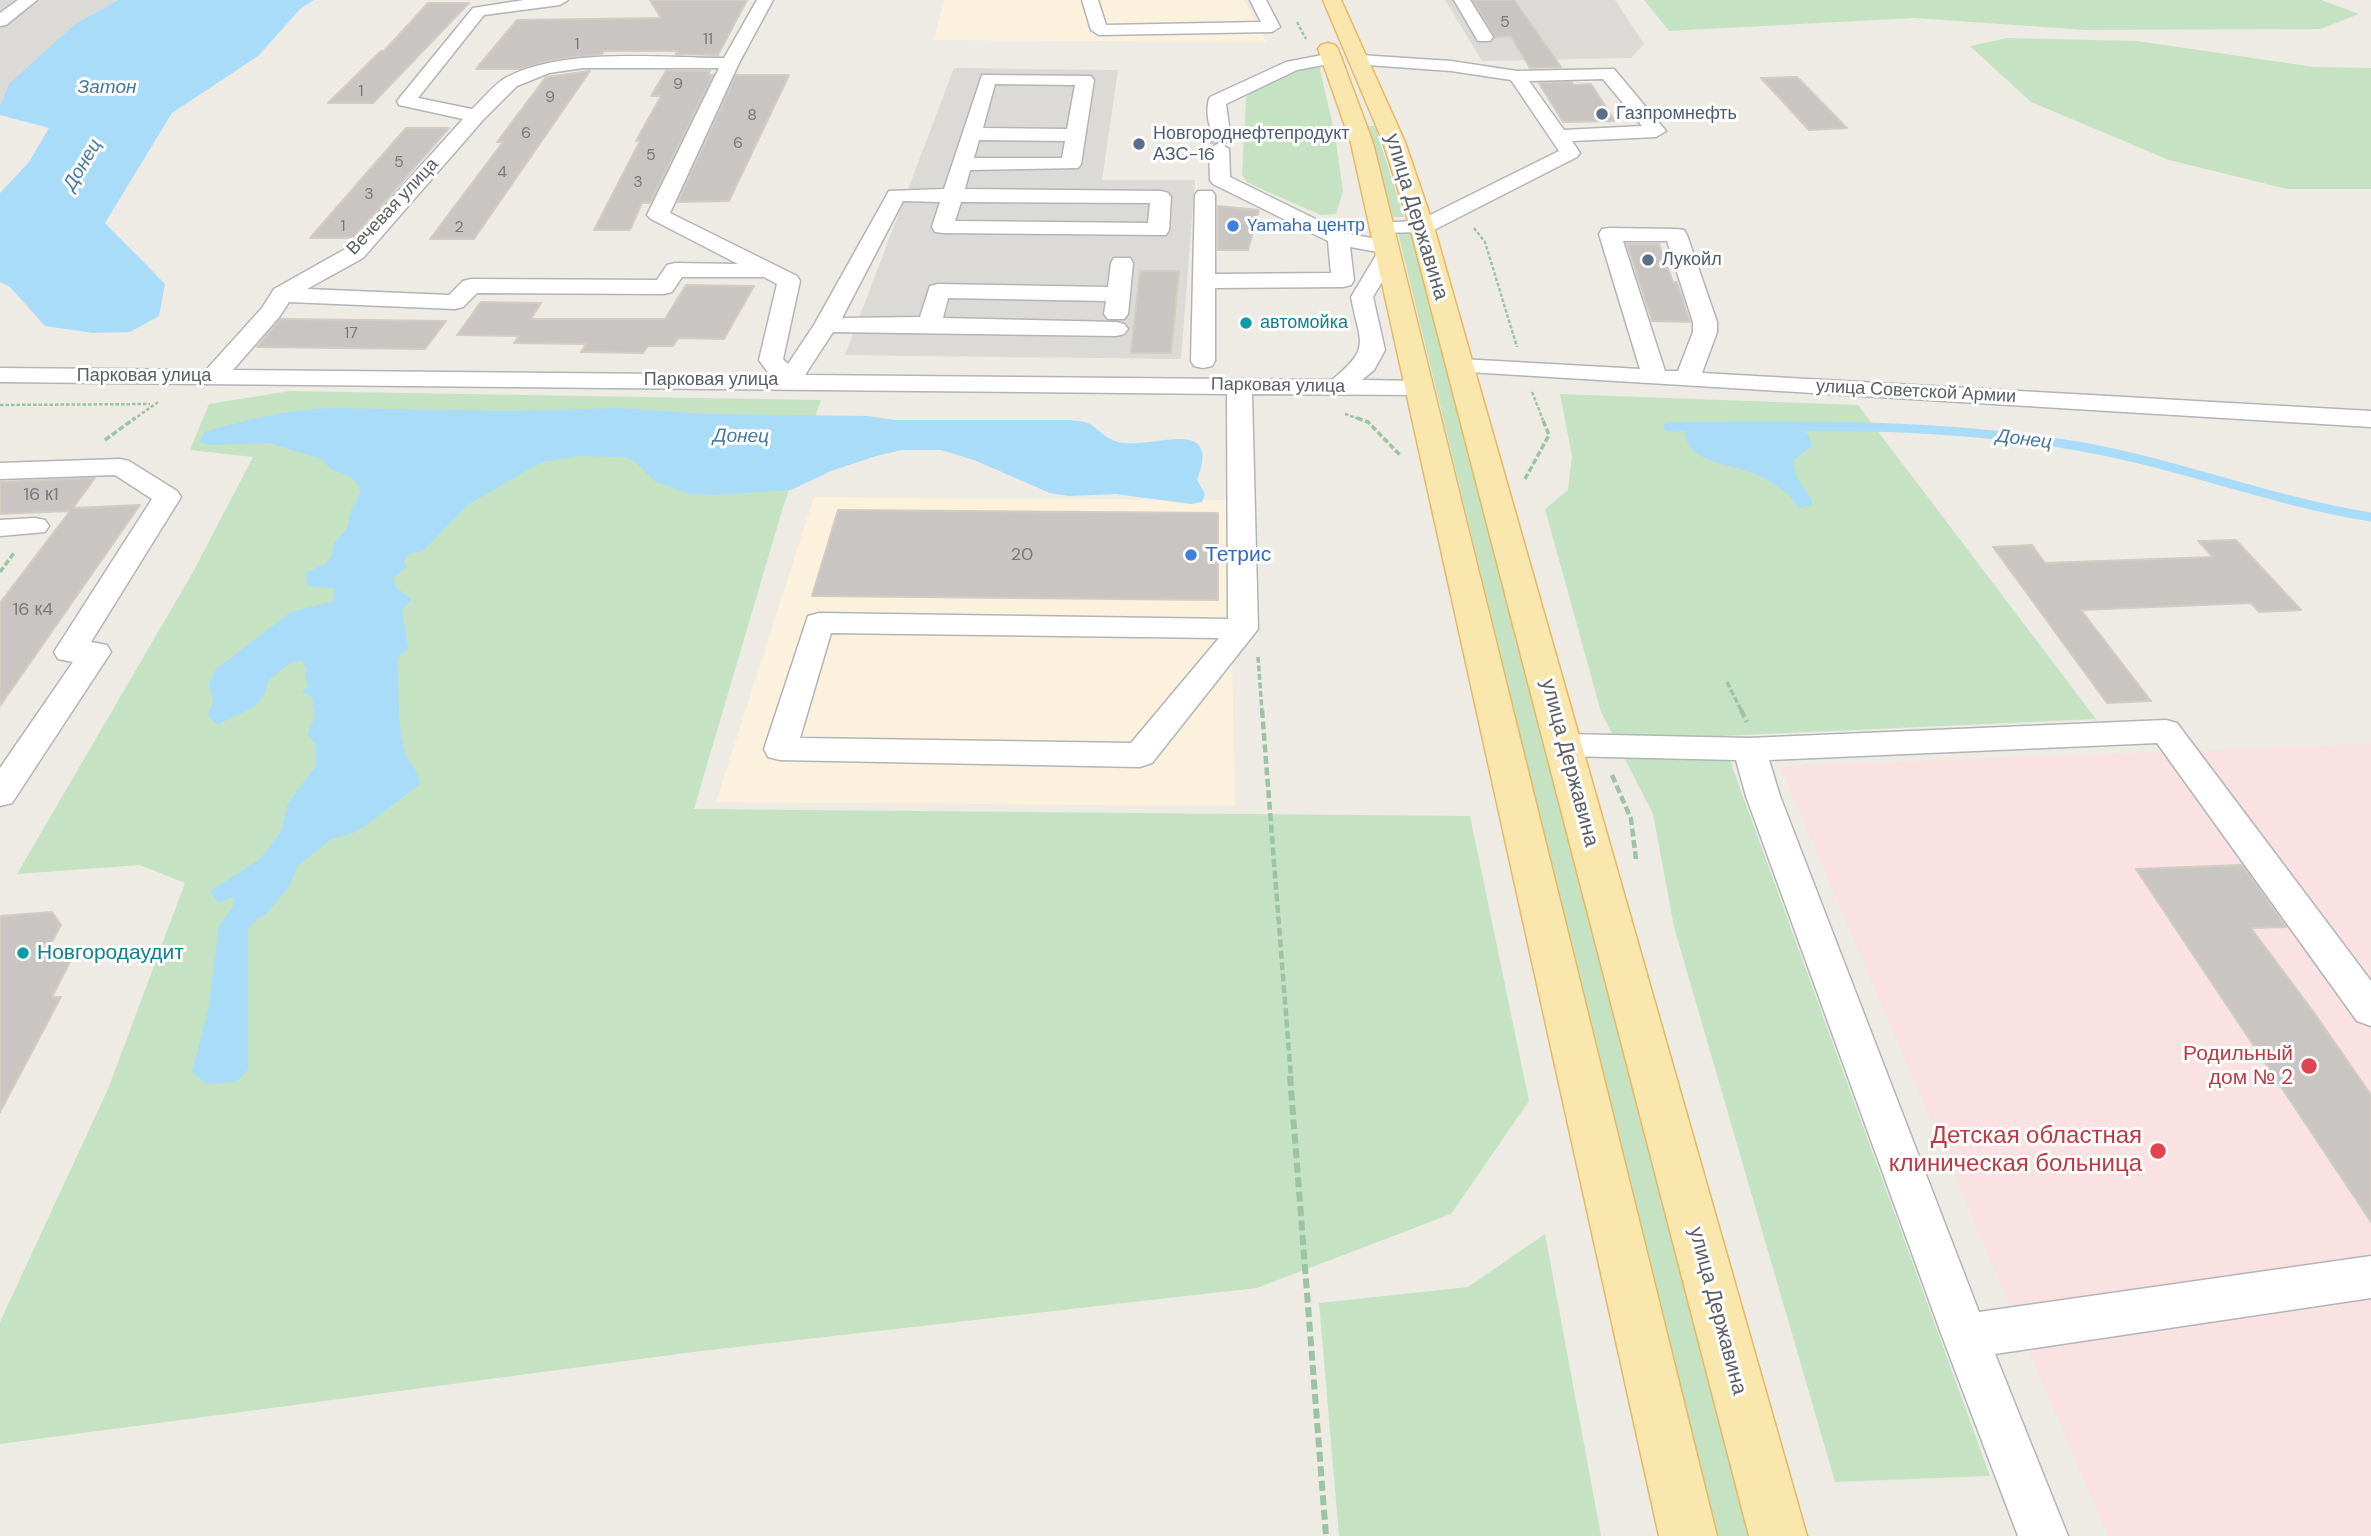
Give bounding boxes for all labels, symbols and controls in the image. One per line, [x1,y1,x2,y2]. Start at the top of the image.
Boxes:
house number: 5 [1500,13,1510,33]
house number: 11 [703,30,713,50]
house number: 1 [575,35,579,55]
house number: 9 [673,75,683,95]
water label: Затон [78,77,136,99]
house number: 1 [359,82,363,102]
house number: 9 [545,88,555,108]
place label: Газпромнефть [1616,103,1737,125]
house number: 8 [747,106,757,126]
marker: Газпромнефть [1594,106,1610,122]
place label: Новгороднефтепродукт АЗС-16 [1153,123,1349,166]
house number: 6 [521,124,531,144]
street label: улица Державина [1379,131,1453,303]
house number: 6 [733,134,743,154]
water label: Донец [59,135,107,195]
marker: Новгороднефтепродукт АЗС-16 [1131,136,1147,152]
house number: 5 [646,146,656,166]
house number: 5 [394,153,404,173]
street label: Вечевая улица [343,154,443,260]
house number: 4 [497,163,507,183]
house number: 3 [633,173,643,193]
house number: 3 [364,185,374,205]
place label: Yamaha центр [1247,215,1365,237]
house number: 1 [341,217,345,237]
house number: 2 [454,218,464,238]
marker: Yamaha центр [1225,218,1241,234]
place label: Лукойл [1662,249,1722,271]
marker: Лукойл [1640,252,1656,268]
place label: автомойка [1260,312,1348,334]
marker: автомойка [1238,315,1254,331]
house number: 17 [344,324,358,344]
street label: Парковая улица [77,365,211,387]
street label: Парковая улица [644,369,778,391]
street label: Парковая улица [1211,374,1345,398]
street label: улица Советской Армии [1815,376,2017,408]
water label: Донец [713,425,769,449]
water label: Донец [1995,425,2053,455]
house number: 16 к1 [23,484,59,506]
place label: Тетрис [1205,542,1271,568]
house number: 20 [1011,544,1033,566]
marker: Тетрис [1183,547,1199,563]
house number: 16 к4 [13,599,53,621]
street label: улица Державина [1534,676,1604,850]
place label: Новгородаудит [37,940,184,966]
marker: Новгородаудит [15,945,31,961]
place label: Родильный дом № 2 [2183,1041,2293,1091]
marker: Родильный дом № 2 [2299,1056,2319,1076]
place label: Детская областная клиническая больница [1889,1123,2142,1179]
marker: Детская областная клиническая больница [2148,1141,2168,1161]
street label: улица Державина [1682,1224,1752,1398]

